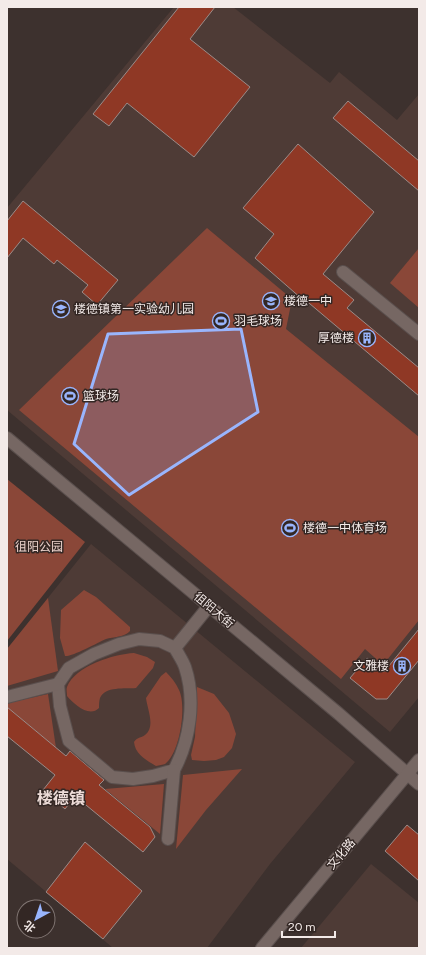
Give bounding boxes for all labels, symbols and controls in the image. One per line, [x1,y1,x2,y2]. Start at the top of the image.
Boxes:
school or university icon: 楼德一中 [261,291,281,311]
place label: 楼德一中 [284,294,332,308]
school or university icon: 楼德镇第一实验幼儿园 [51,299,71,319]
place label: 楼德镇第一实验幼儿园 [74,302,194,316]
sports icon: 羽毛球场 [211,311,231,331]
place label: 羽毛球场 [234,314,282,328]
building icon: 厚德楼 [357,328,377,348]
place label: 厚德楼 [318,331,354,345]
sports icon: 篮球场 [60,386,80,406]
place label: 篮球场 [83,389,119,403]
sports icon: 楼德一中体育场 [280,518,300,538]
place label: 楼德一中体育场 [303,521,387,535]
park label: 徂阳公园 [15,540,63,554]
street label: 徂阳大街 [191,589,237,631]
building icon: 文雅楼 [392,656,412,676]
place label: 文雅楼 [353,659,389,673]
district label: 楼德镇 [37,789,85,808]
street label: 文化路 [324,836,358,872]
north arrow [16,899,56,939]
scale bar [282,913,335,939]
text: 北 [22,918,38,935]
text: 20 m [288,920,316,934]

